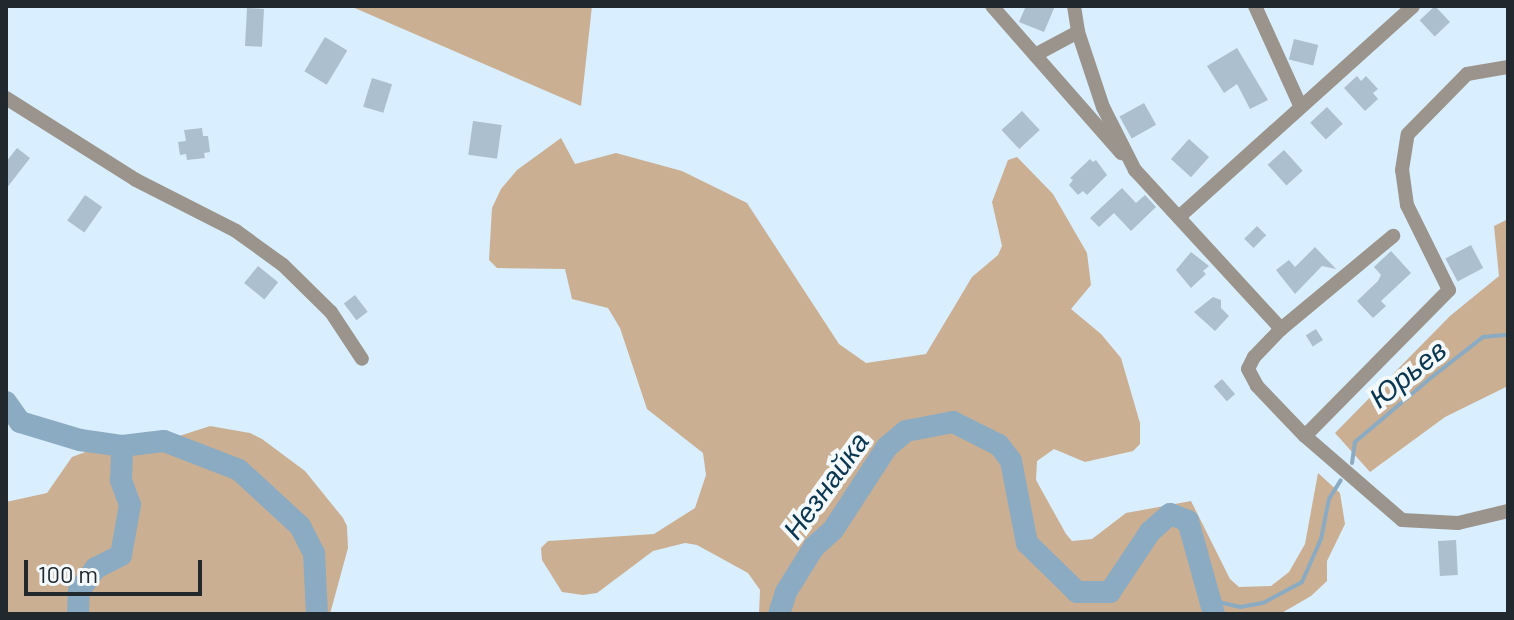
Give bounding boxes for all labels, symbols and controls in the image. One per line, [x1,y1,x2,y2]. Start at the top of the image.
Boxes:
water label: Юрьев [1362,332,1452,414]
water label: Незнайка [775,425,875,545]
scale bar [28,544,206,594]
text: 100 m [38,559,98,588]

